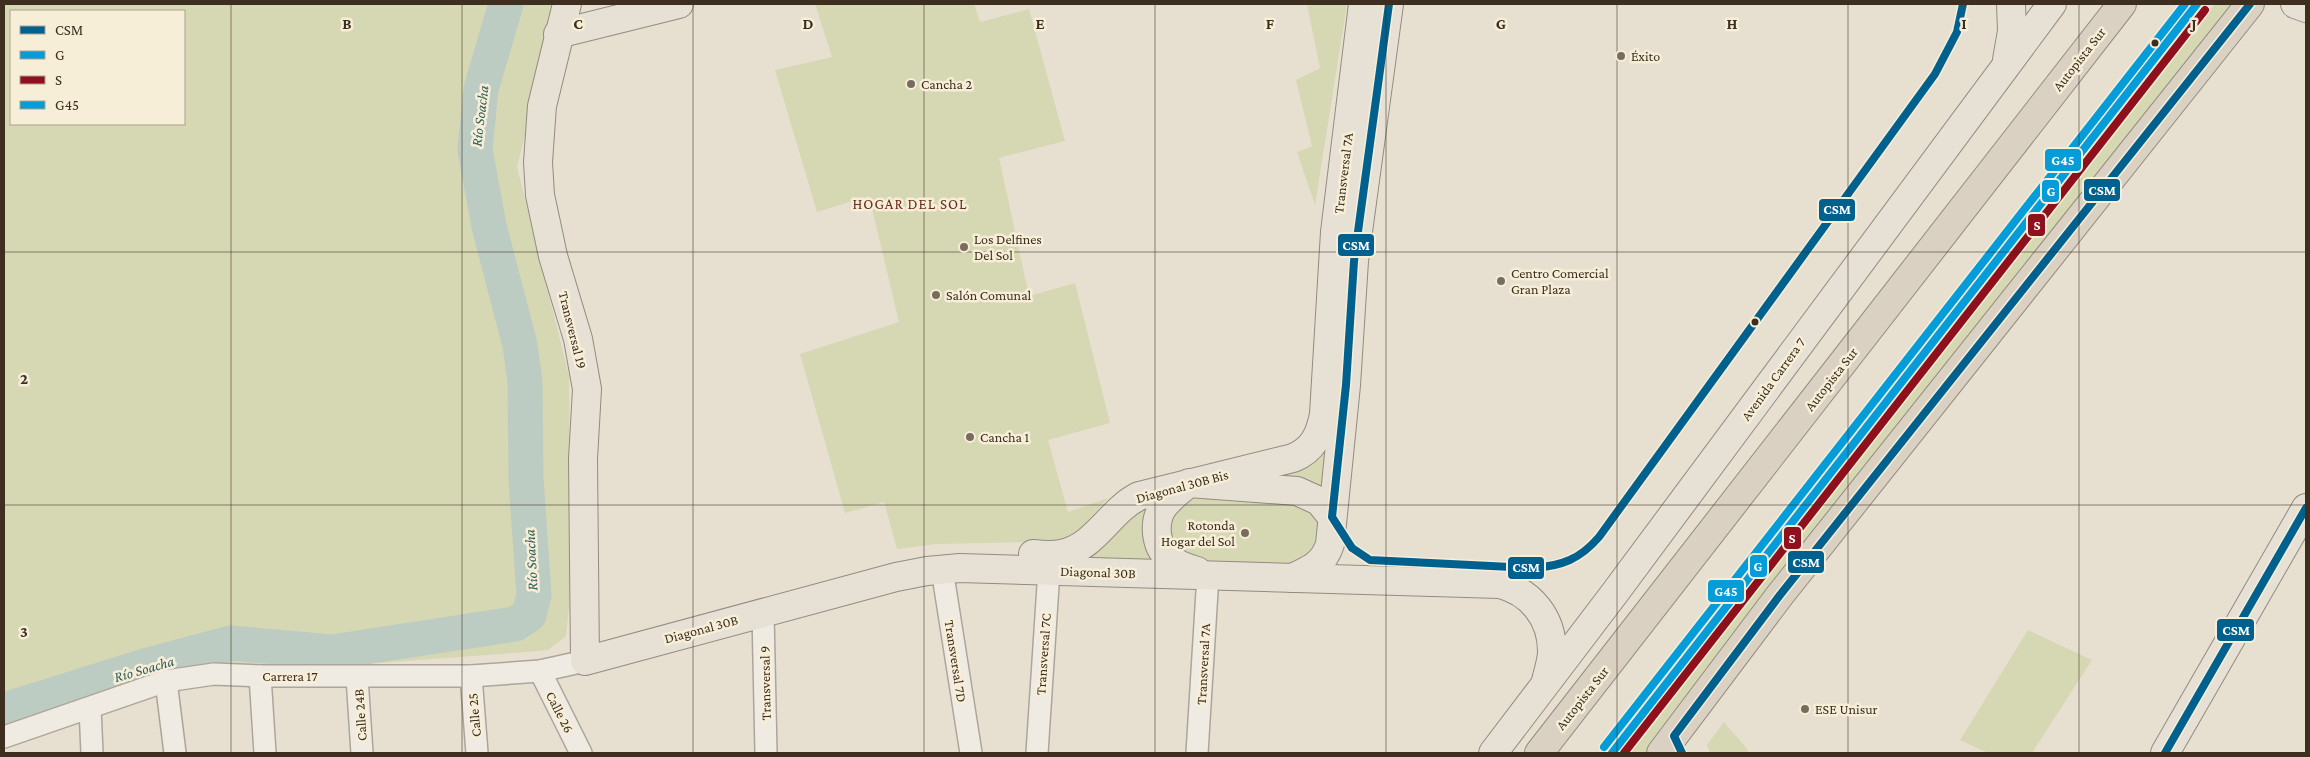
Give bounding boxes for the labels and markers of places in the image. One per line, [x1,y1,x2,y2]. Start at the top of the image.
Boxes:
unlabelled marker [2150,38,2160,48]
place label: Éxito [1631,48,1660,64]
marker: Éxito [1615,50,1627,62]
place label: Cancha 2 [921,76,973,92]
marker: Cancha 2 [905,78,917,90]
place label: Los Delfines Del Sol [974,231,1042,263]
marker: Los Delfines Del Sol [958,241,970,253]
place label: Centro Comercial Gran Plaza [1511,265,1609,297]
marker: Centro Comercial Gran Plaza [1495,275,1507,287]
place label: Salón Comunal [946,287,1032,303]
marker: Salón Comunal [930,289,942,301]
unlabelled marker [1750,317,1760,327]
place label: Cancha 1 [980,429,1030,445]
marker: Cancha 1 [964,431,976,443]
place label: Rotonda Hogar del Sol [1161,517,1236,549]
marker: Rotonda Hogar del Sol [1239,527,1251,539]
place label: ESE Unisur [1815,701,1878,717]
marker: ESE Unisur [1799,703,1811,715]

